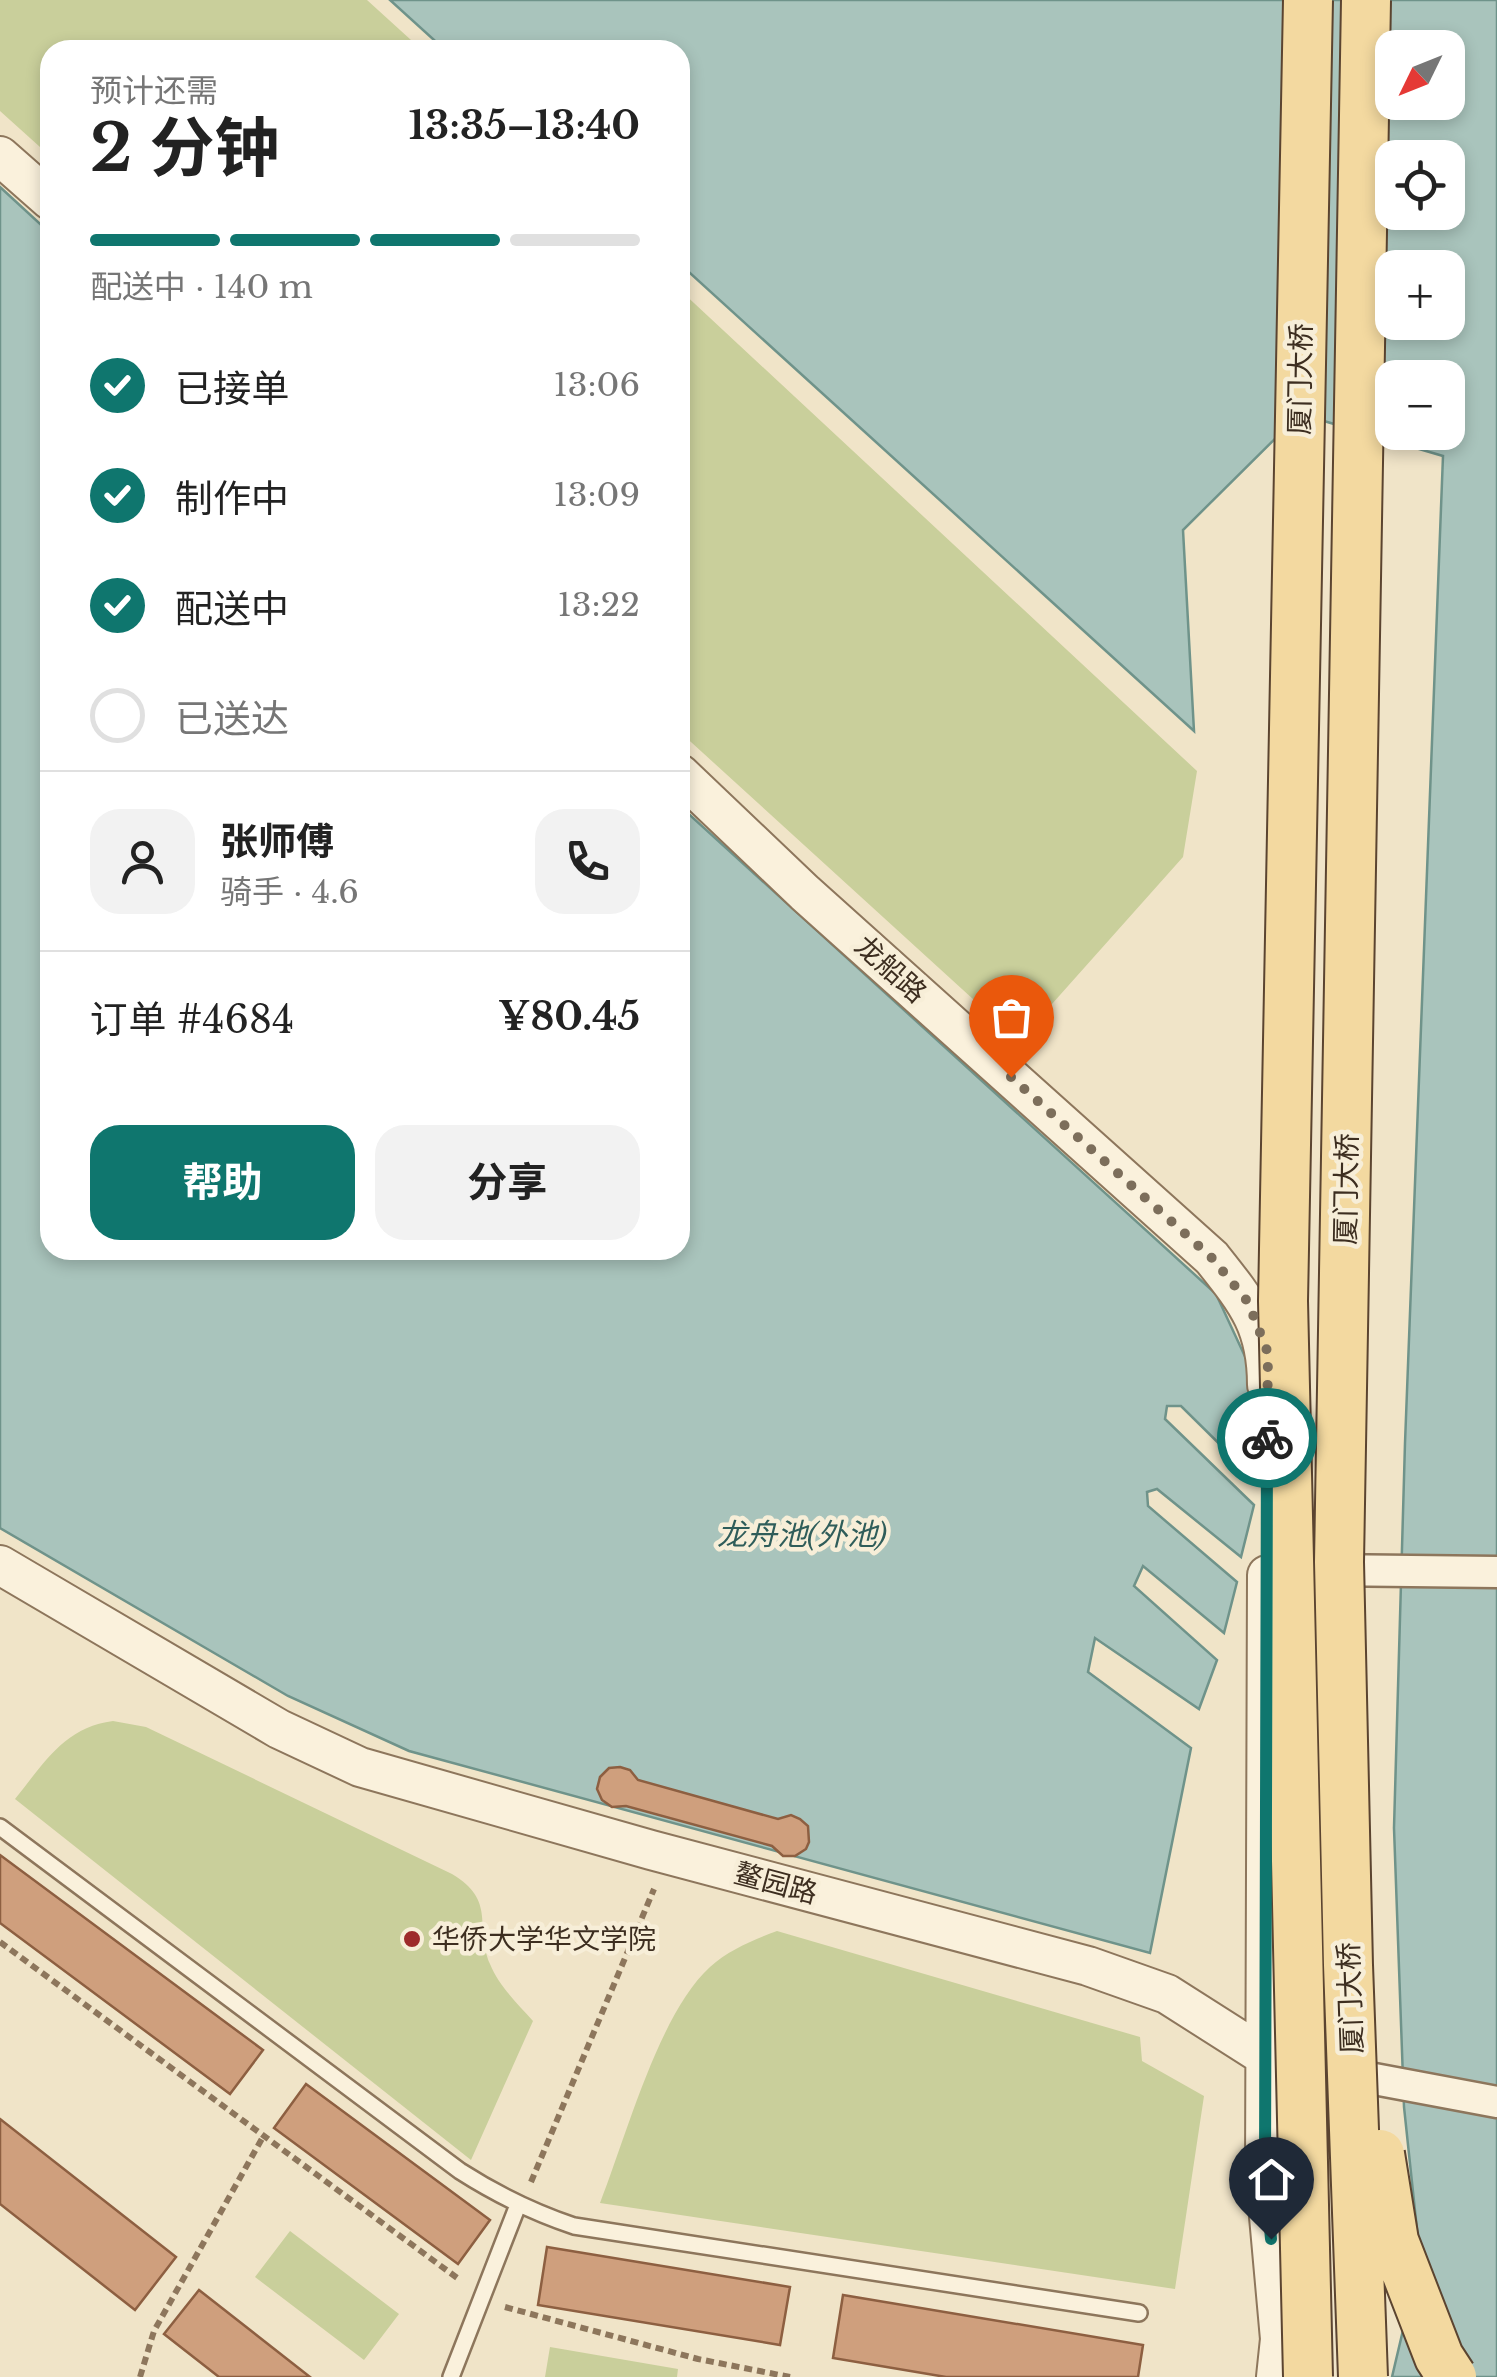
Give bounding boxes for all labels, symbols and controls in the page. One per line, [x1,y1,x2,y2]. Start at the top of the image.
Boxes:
north arrow [1375,30,1465,120]
map controls [1375,30,1465,450]
text: 预计还需 [90,71,218,111]
text: 13:35–13:40 [408,102,640,149]
text: 2 分钟 [90,108,280,189]
button: locate [1375,140,1465,230]
button: + [1375,250,1465,340]
text: 配送中 · 140 m [90,267,313,307]
street label: 厦门大桥 [1282,323,1319,435]
icon: check [90,358,145,413]
button: − [1375,360,1465,450]
text: 已接单 [175,365,289,412]
text: 13:06 [553,365,640,405]
icon: check [90,468,145,523]
text: 制作中 [175,475,289,522]
text: 13:09 [553,475,640,515]
icon: check [90,578,145,633]
text: 配送中 [175,585,289,632]
text: 13:22 [557,585,640,625]
text: 已送达 [175,695,289,742]
button: person [90,809,195,914]
button: phone [535,809,640,914]
text: 张师傅 [220,818,334,865]
text: 骑手 · 4.6 [220,872,359,912]
street label: 龙船路 [848,928,934,1010]
pin [969,975,1054,1078]
icon: bag [984,990,1039,1045]
text: ¥80.45 [498,993,640,1040]
text: 订单 #4684 [90,996,294,1043]
button: 帮助 [90,1125,355,1240]
button: 分享 [375,1125,640,1240]
street label: 厦门大桥 [1328,1133,1365,1245]
courier [1217,1388,1317,1488]
icon: bike [1240,1411,1295,1466]
water label: 龙舟池(外池) [717,1516,887,1553]
street label: 鳌园路 [731,1856,821,1911]
place label: 华侨大学华文学院 [432,1922,656,1957]
marker: 华侨大学华文学院 [401,1928,423,1950]
street label: 厦门大桥 [1331,1941,1370,2055]
pin [1229,2137,1314,2240]
icon: home [1244,2152,1299,2207]

